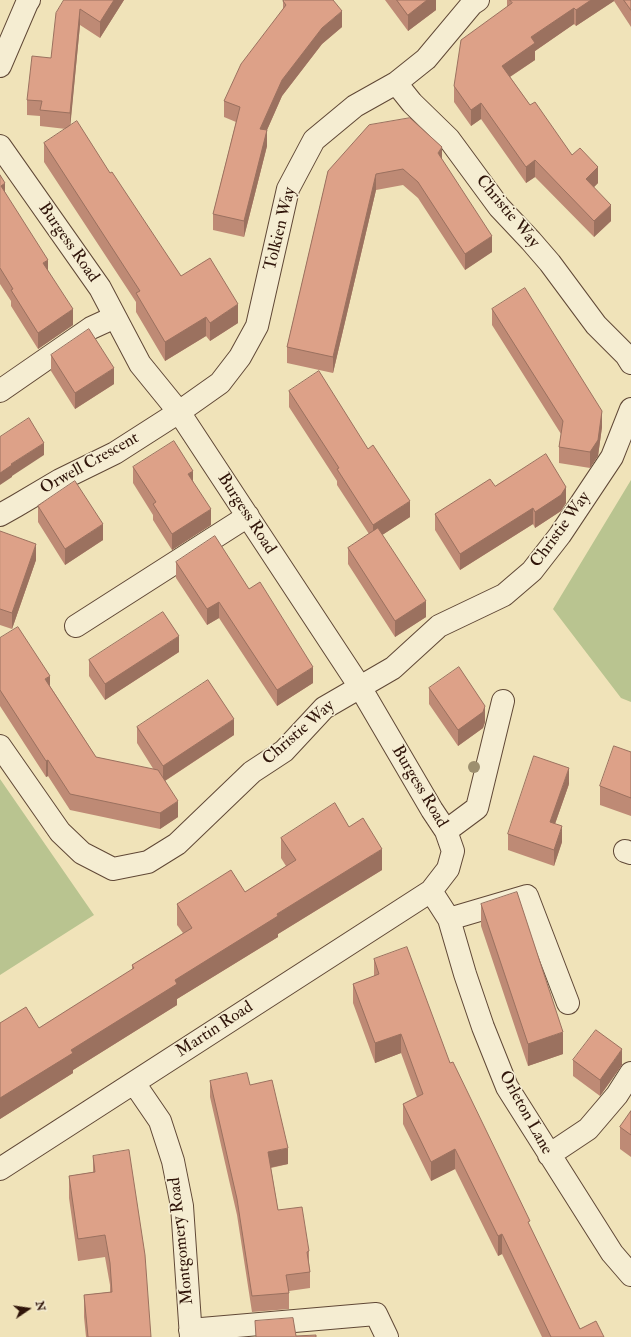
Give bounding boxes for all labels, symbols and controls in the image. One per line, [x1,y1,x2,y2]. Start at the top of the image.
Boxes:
street label: Christie Way [471,171,543,253]
street label: Tolkien Way [261,185,301,273]
street label: Burgess Road [33,199,103,287]
street label: Orwell Crescent [37,429,143,499]
street label: Burgess Road [212,470,280,558]
street label: Christie Way [527,488,595,572]
street label: Christie Way [259,696,339,770]
street label: Burgess Road [386,742,452,832]
street label: Martin Road [173,998,257,1062]
street label: Orleton Lane [494,1068,556,1158]
street label: Montgomery Road [165,1176,199,1306]
north arrow [8,1289,48,1329]
text: N [33,1300,48,1312]

